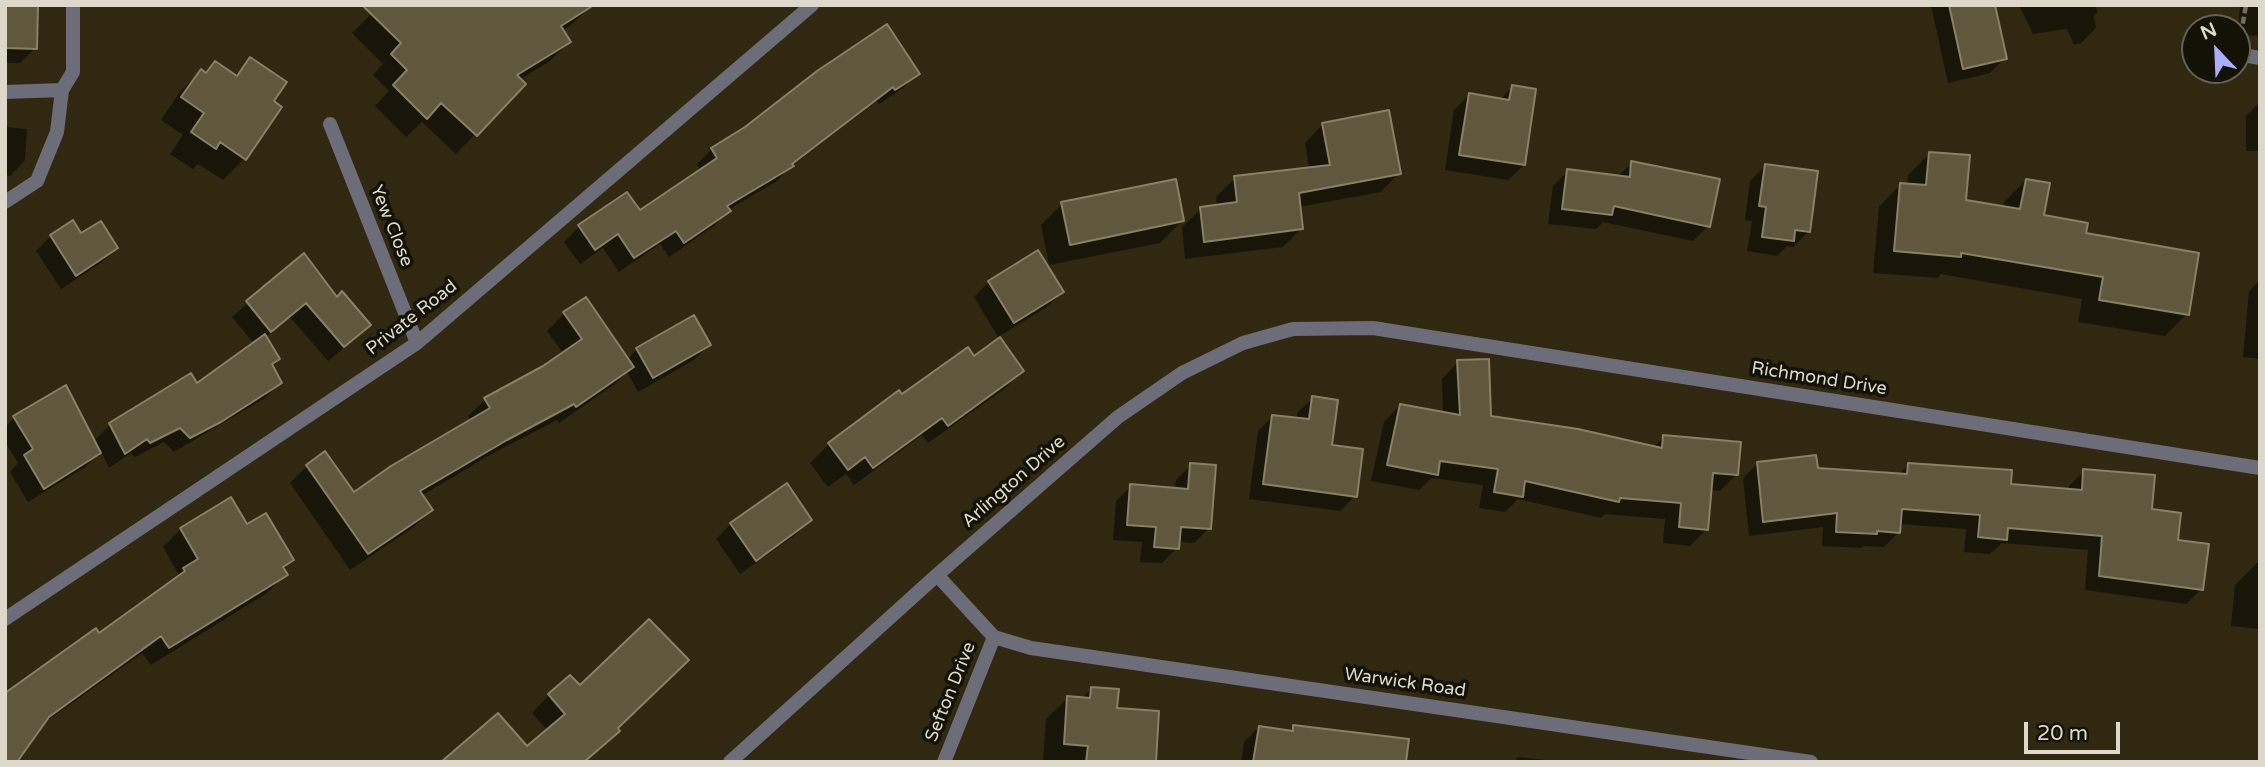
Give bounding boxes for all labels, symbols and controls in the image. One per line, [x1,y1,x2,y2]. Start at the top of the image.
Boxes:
north arrow [2181,14,2251,84]
text: N [2197,18,2220,45]
street label: Yew Close [365,182,417,270]
street label: Private Road [362,276,462,360]
street label: Richmond Drive [1750,358,1888,400]
street label: Arlington Drive [958,431,1070,533]
street label: Sefton Drive [921,639,981,745]
street label: Warwick Road [1343,664,1467,702]
scale bar [2027,708,2123,752]
text: 20 m [2037,721,2088,746]

